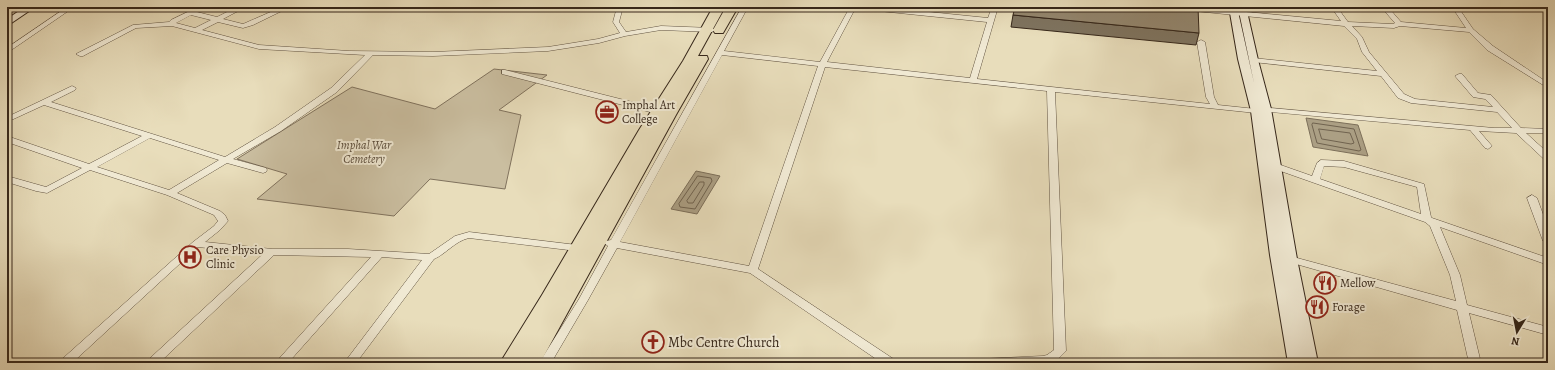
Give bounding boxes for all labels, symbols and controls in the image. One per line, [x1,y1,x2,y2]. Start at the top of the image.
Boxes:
place label: Imphal Art College [622,97,675,127]
office icon: Imphal Art College [594,99,620,125]
park label: Imphal War Cemetery [337,137,392,167]
place label: Care Physio Clinic [206,242,264,272]
hospital icon: Care Physio Clinic [177,244,203,270]
restaurant icon: Mellow [1312,270,1338,296]
place label: Mellow [1340,275,1376,291]
restaurant icon: Forage [1304,294,1330,320]
place label: Forage [1332,299,1365,315]
north arrow [1497,312,1537,352]
church icon: Mbc Centre Church [640,329,666,355]
place label: Mbc Centre Church [668,333,780,352]
text: N [1510,333,1521,349]

